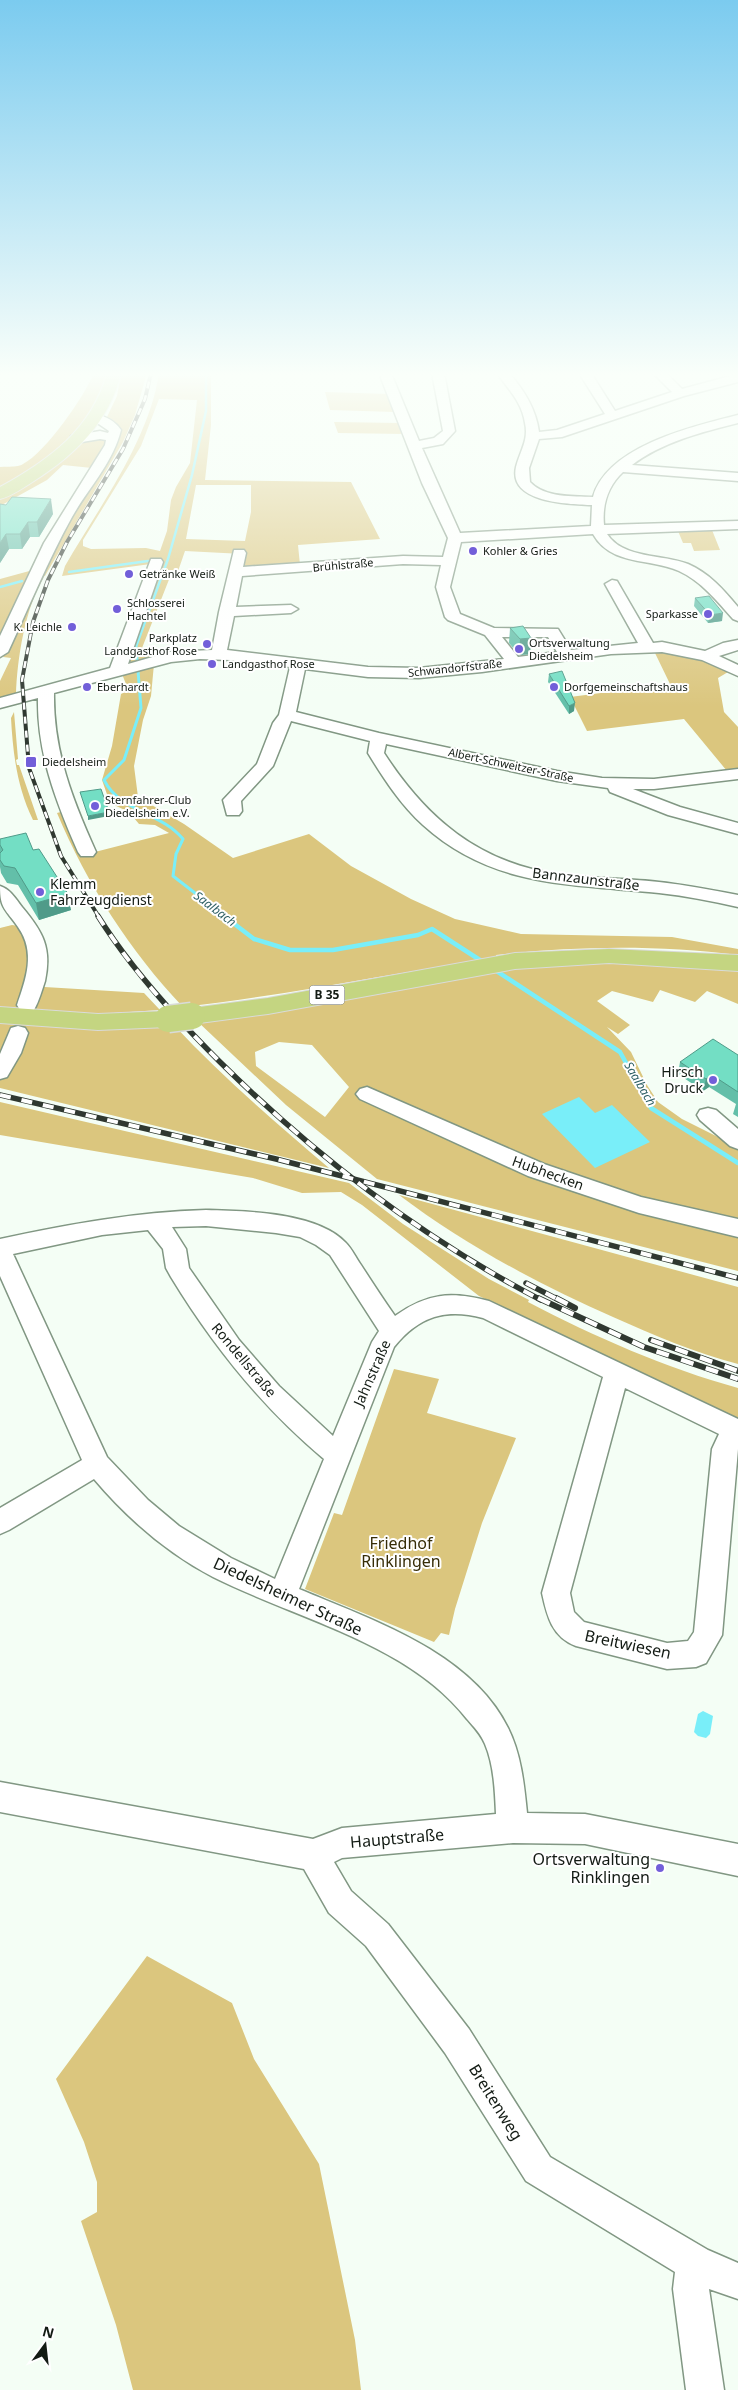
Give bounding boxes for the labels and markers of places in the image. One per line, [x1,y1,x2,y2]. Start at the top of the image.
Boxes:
place label: Kohler & Gries [483,543,557,558]
marker: Kohler & Gries [467,545,479,557]
place label: Getränke Weiß [139,566,215,581]
marker: Getränke Weiß [123,568,135,580]
place label: Schlosserei Hachtel [127,595,185,623]
marker: Schlosserei Hachtel [111,603,123,615]
place label: Sparkasse [646,606,698,621]
marker: Sparkasse [702,608,714,620]
place label: K. Leichle [13,619,62,634]
marker: K. Leichle [66,621,78,633]
place label: Parkplatz Landgasthof Rose [104,630,197,658]
place label: Ortsverwaltung Diedelsheim [529,635,610,663]
marker: Parkplatz Landgasthof Rose [201,638,213,650]
marker: Ortsverwaltung Diedelsheim [513,643,525,655]
place label: Landgasthof Rose [222,656,315,671]
marker: Landgasthof Rose [206,658,218,670]
place label: Eberhardt [97,679,149,694]
place label: Dorfgemeinschaftshaus [564,679,688,694]
marker: Eberhardt [81,681,93,693]
marker: Dorfgemeinschaftshaus [548,681,560,693]
place label: Diedelsheim [42,754,106,769]
marker: Diedelsheim [24,755,38,769]
place label: Sternfahrer-Club Diedelsheim e.V. [105,792,192,820]
marker: Sternfahrer-Club Diedelsheim e.V. [89,800,101,812]
place label: Klemm Fahrzeugdienst [50,874,152,909]
marker: Klemm Fahrzeugdienst [34,886,46,898]
place label: Hirsch Druck [661,1062,704,1097]
marker: Hirsch Druck [707,1074,719,1086]
place label: Ortsverwaltung Rinklingen [533,1848,650,1888]
marker: Ortsverwaltung Rinklingen [654,1862,666,1874]

